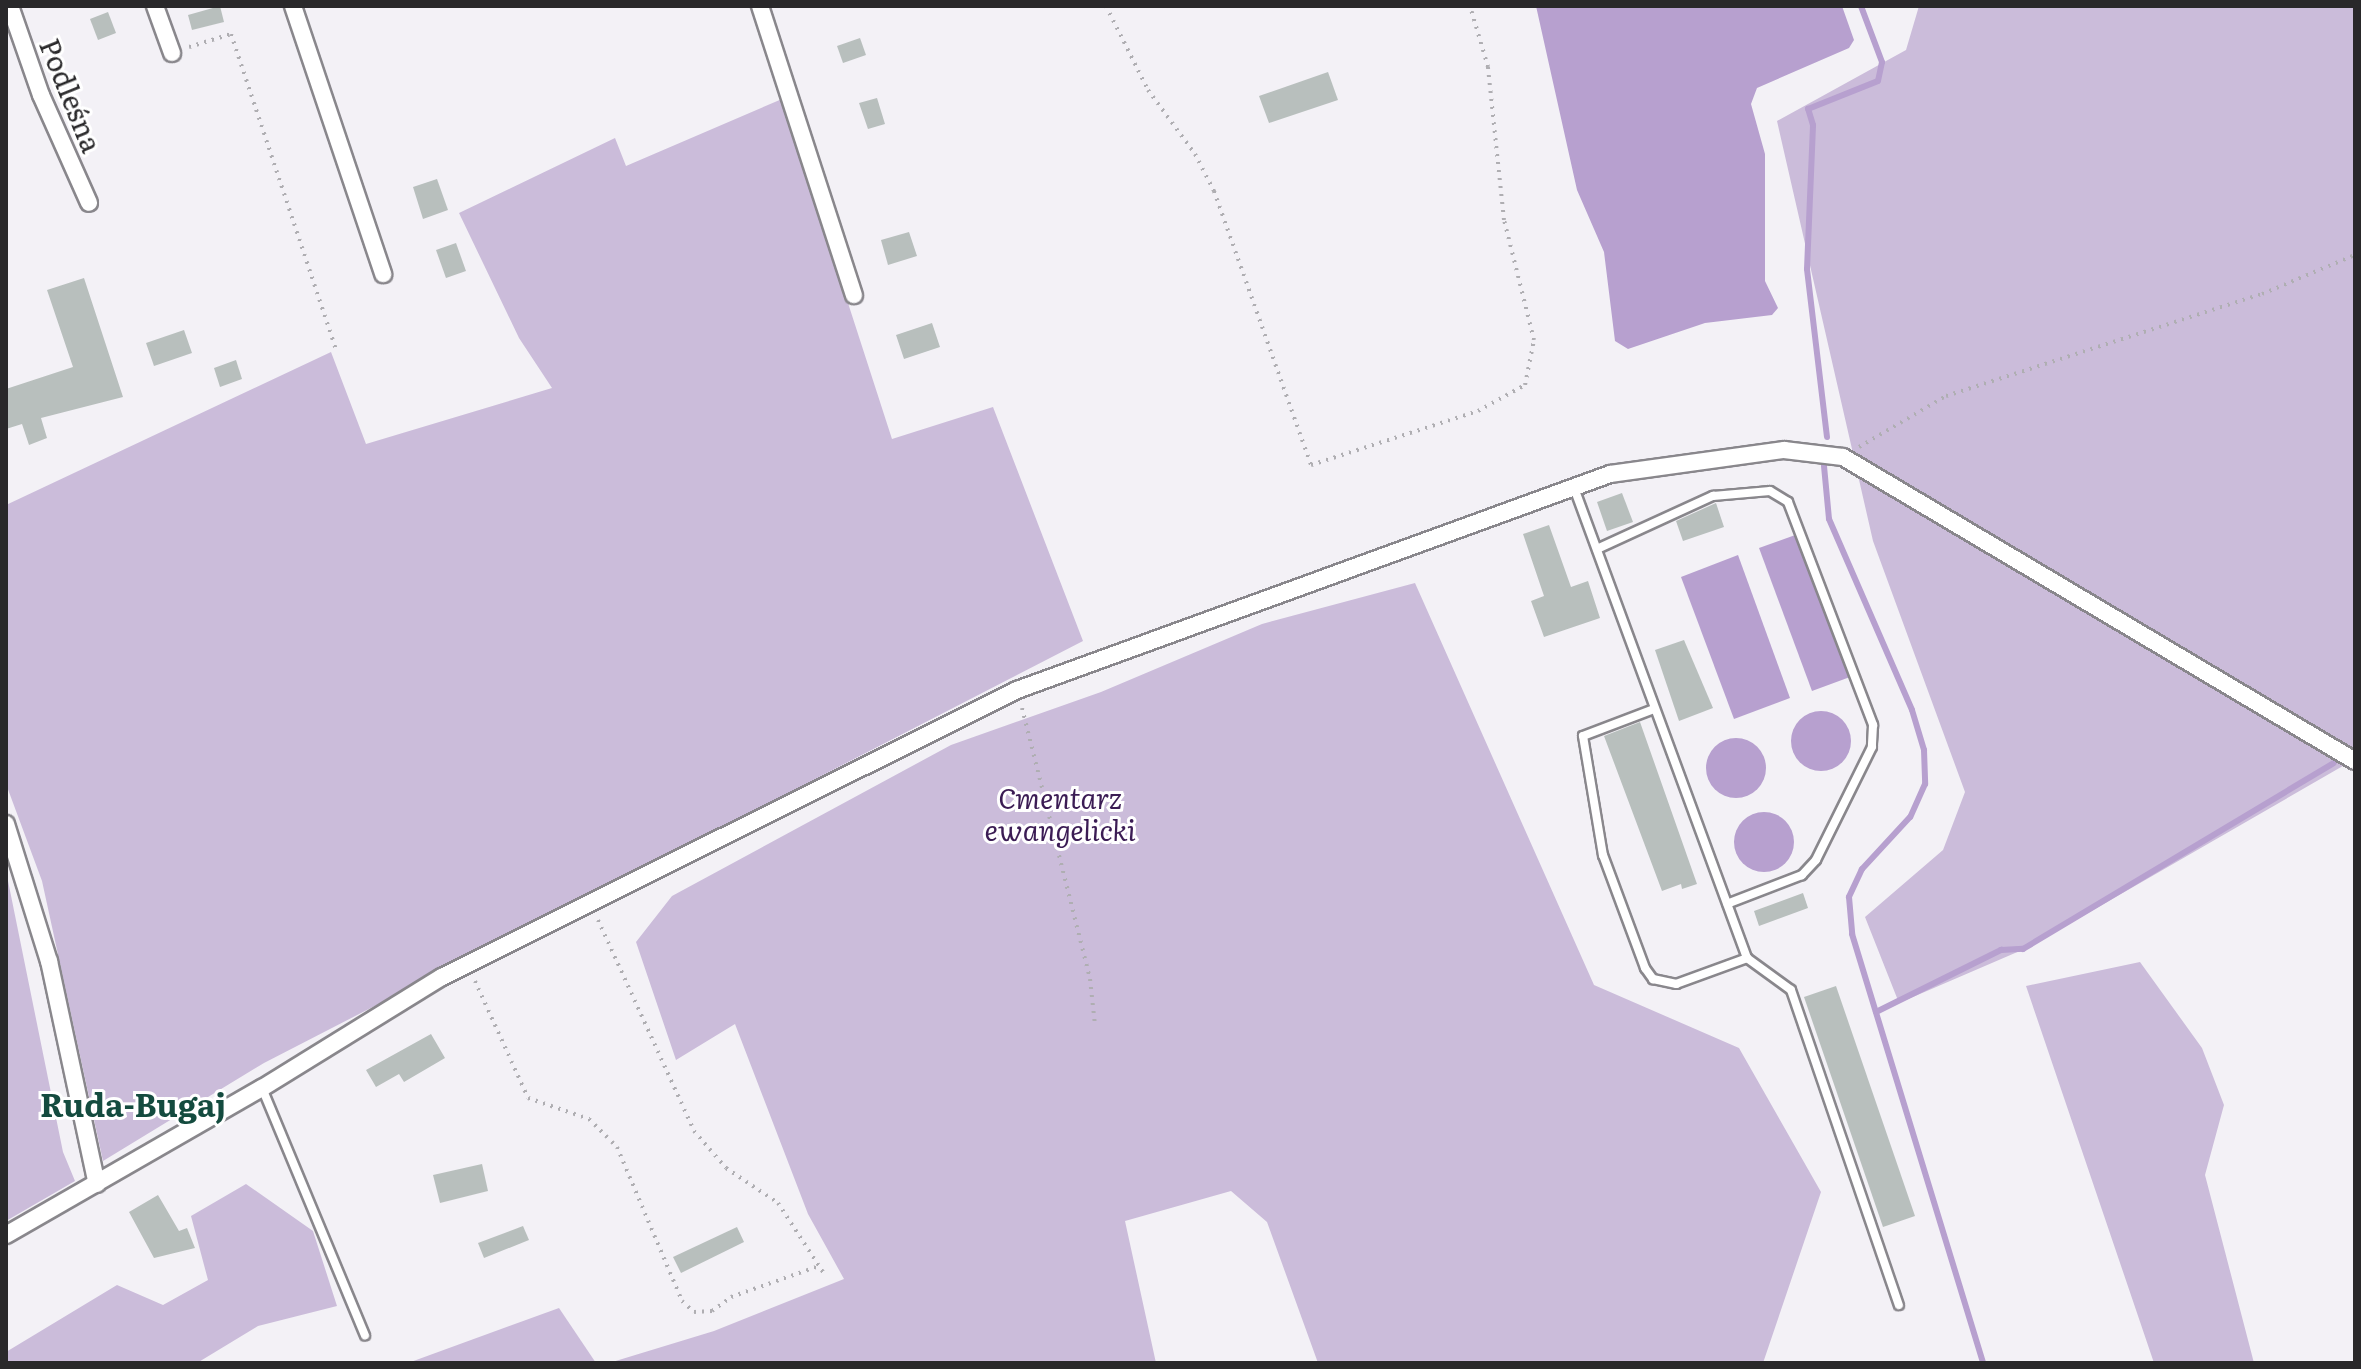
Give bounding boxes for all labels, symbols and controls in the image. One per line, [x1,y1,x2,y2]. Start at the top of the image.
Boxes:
street label: Podleśna [34,33,110,157]
park label: Cmentarz ewangelicki [984,780,1136,846]
district label: Ruda-Bugaj [40,1084,226,1122]

